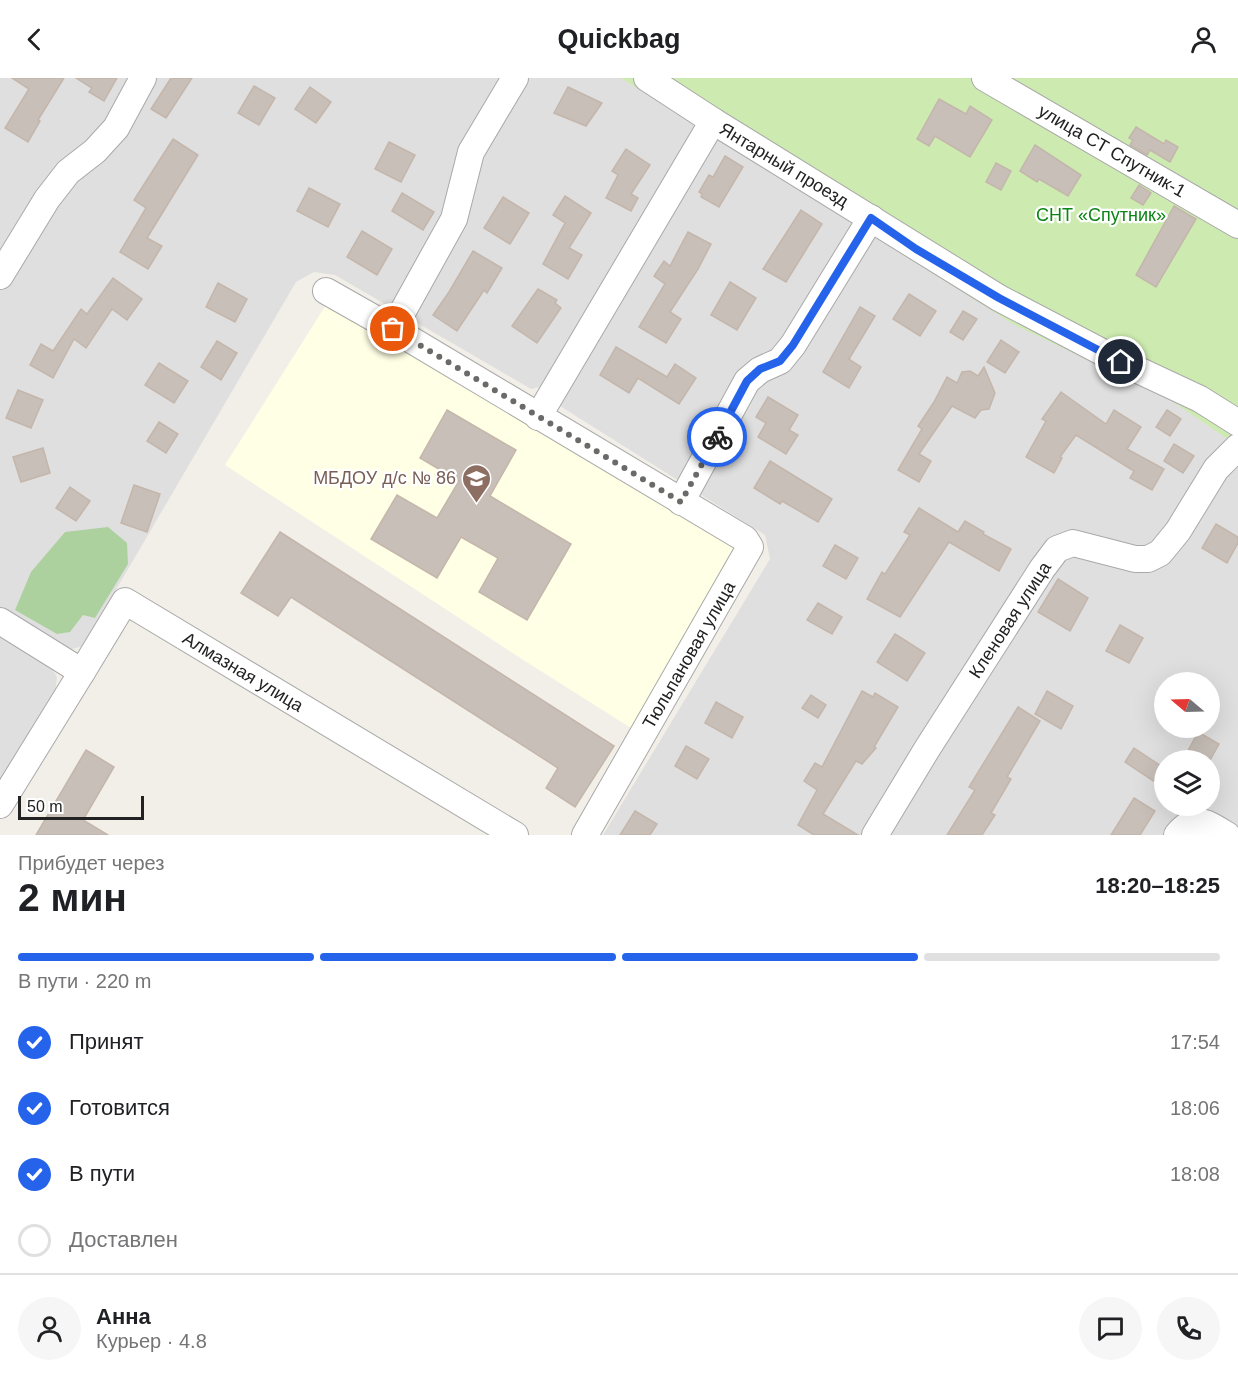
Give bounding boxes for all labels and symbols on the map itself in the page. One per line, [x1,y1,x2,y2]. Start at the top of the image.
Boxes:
street label: улица СТ Спутник-1 [1035,101,1189,201]
street label: Янтарный проезд [716,119,852,212]
park label: СНТ «Спутник» [1036,205,1166,225]
pin [367,303,418,354]
pin [1095,336,1146,387]
courier [687,407,747,467]
school or university icon: МБДОУ д/с № 86 [461,462,493,504]
place label: МБДОУ д/с № 86 [313,468,456,488]
street label: Кленовая улица [965,557,1056,682]
street label: Тюльпановая улица [639,577,740,732]
street label: Алмазная улица [179,628,308,716]
north arrow [1154,672,1220,738]
scale bar [18,793,144,820]

